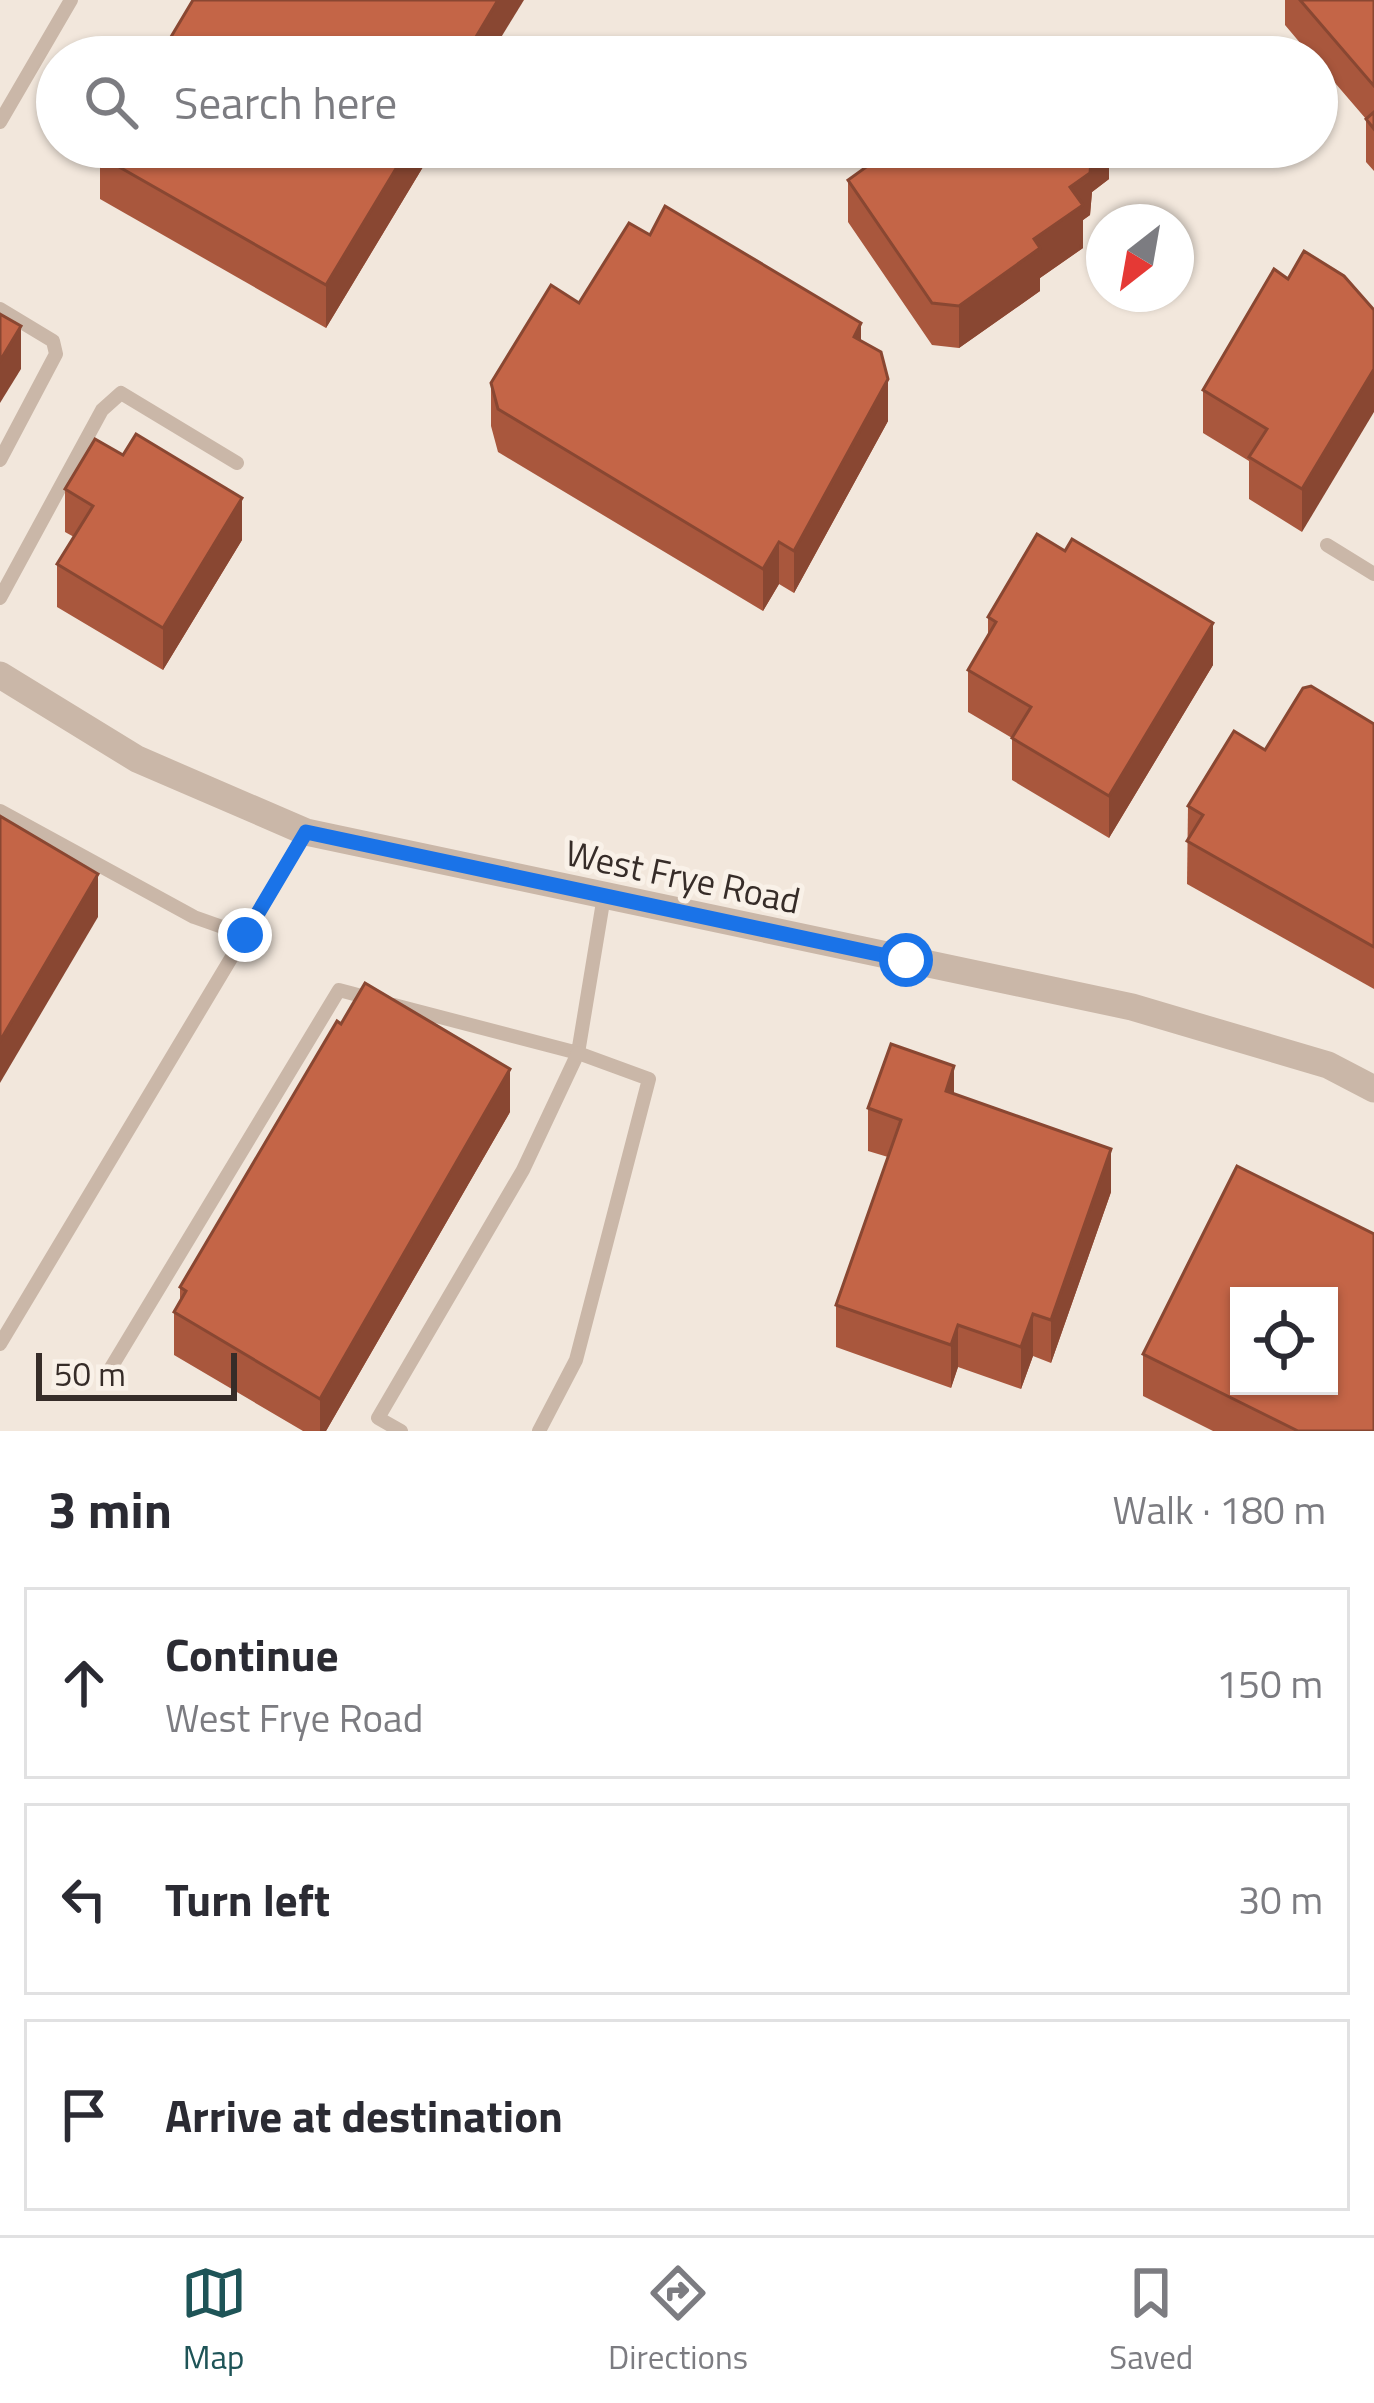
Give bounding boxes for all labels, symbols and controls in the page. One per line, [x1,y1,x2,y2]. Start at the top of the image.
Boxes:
search box [36,36,1338,168]
text: Search here [174,68,397,136]
icon: search [78,69,144,135]
north arrow [1086,204,1194,312]
street label: West Frye Road [561,824,805,928]
route end [218,908,272,962]
route start [879,933,933,987]
map controls [1230,1287,1338,1395]
button: locate [1230,1287,1338,1395]
scale bar [36,1347,237,1400]
text: 50 m [54,1349,126,1399]
text: 3 min [48,1470,172,1548]
text: Walk · 180 m [1112,1480,1326,1539]
text: Continue [165,1620,339,1688]
icon: ahead [51,1650,117,1716]
text: 150 m [1216,1654,1323,1713]
text: West Frye Road [165,1688,423,1747]
text: Turn left [165,1865,330,1933]
icon: left [51,1866,117,1932]
text: 30 m [1238,1870,1323,1929]
text: Arrive at destination [165,2081,563,2149]
icon: arrive [51,2082,117,2148]
tab: Map [181,2260,247,2382]
tab: Directions [608,2260,748,2382]
tab: Saved [1109,2260,1193,2382]

